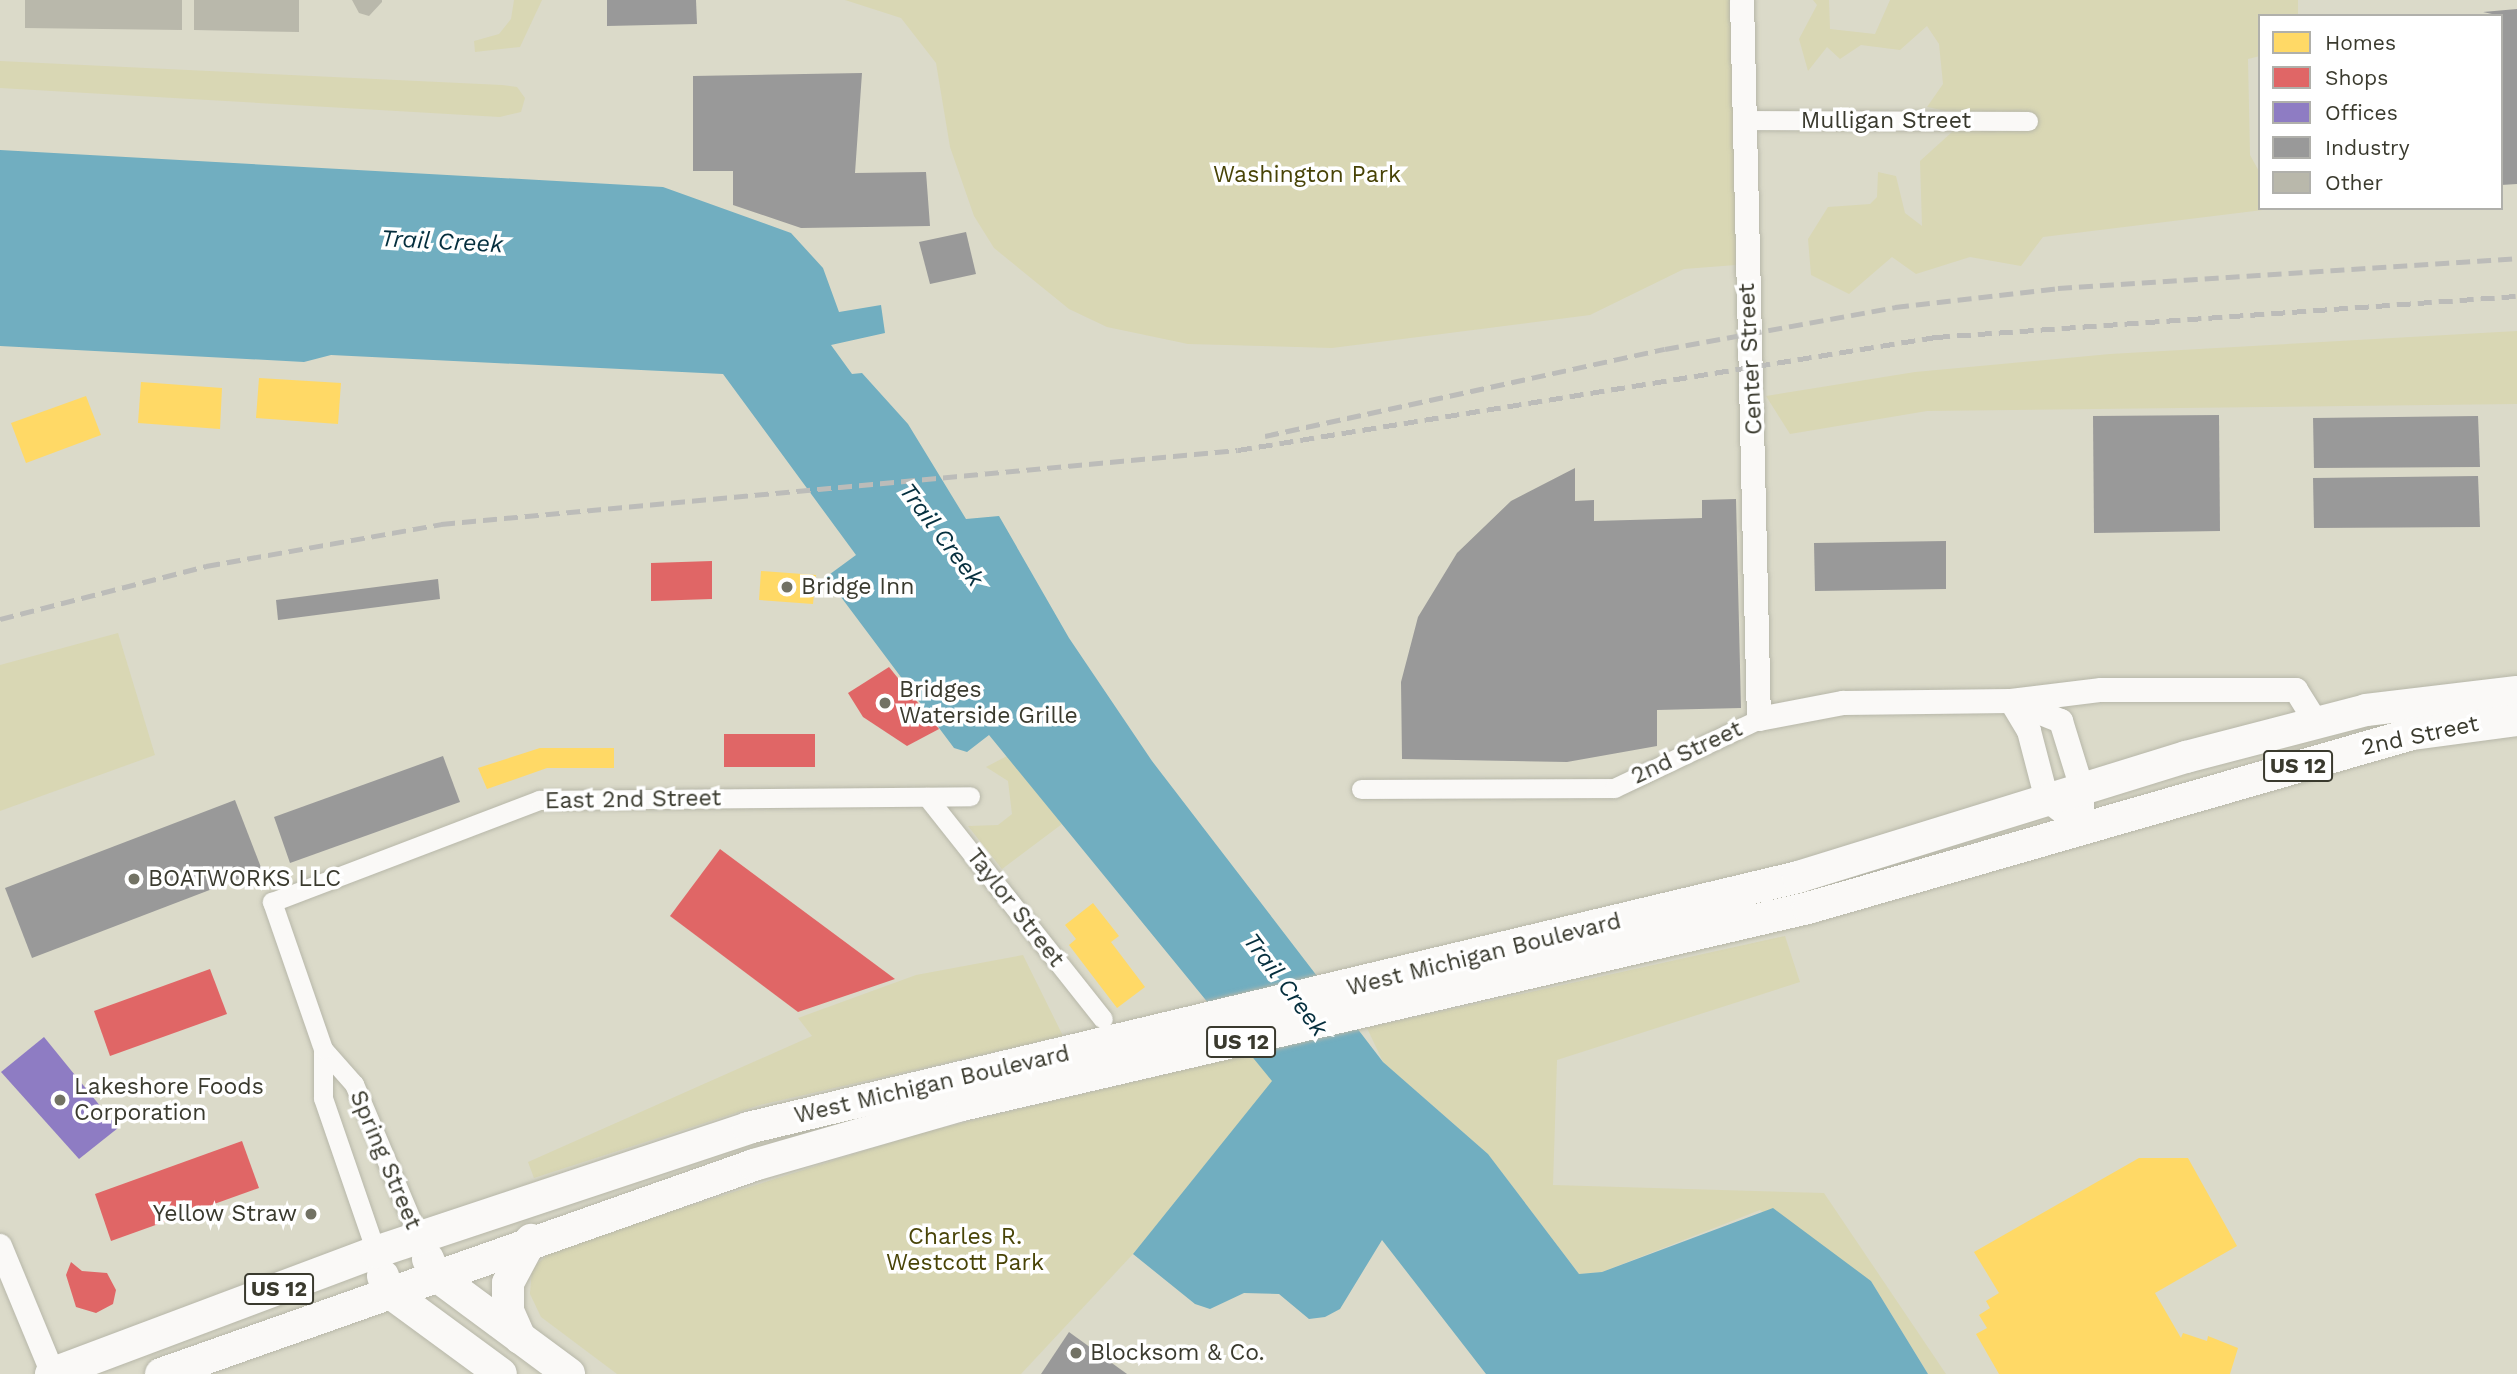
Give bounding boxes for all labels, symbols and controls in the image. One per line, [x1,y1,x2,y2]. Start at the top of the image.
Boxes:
legend [2258,14,2503,210]
text: Homes [2325,30,2396,55]
text: Shops [2325,65,2388,90]
text: Offices [2325,100,2398,125]
street label: Mulligan Street [1801,107,1971,135]
text: Industry [2325,135,2410,160]
park label: Washington Park [1213,161,1401,189]
text: Other [2325,170,2383,195]
water label: Trail Creek [380,224,504,260]
street label: Center Street [1733,282,1769,436]
water label: Trail Creek [892,477,990,593]
place label: Bridge Inn [801,573,914,601]
marker: Bridge Inn [779,579,795,595]
place label: Bridges Waterside Grille [899,676,1078,730]
marker: Bridges Waterside Grille [877,695,893,711]
street label: 2nd Street [2359,710,2481,762]
street label: 2nd Street [1627,715,1747,791]
road number: US 12 [2261,748,2335,784]
street label: East 2nd Street [545,785,721,815]
street label: Taylor Street [960,843,1070,973]
place label: BOATWORKS LLC [148,865,341,893]
marker: BOATWORKS LLC [126,871,142,887]
street label: West Michigan Boulevard [1344,908,1624,1002]
water label: Trail Creek [1236,927,1334,1043]
road number: US 12 [1204,1024,1278,1060]
street label: West Michigan Boulevard [792,1040,1072,1130]
place label: Lakeshore Foods Corporation [74,1073,264,1127]
street label: Spring Street [343,1086,427,1234]
marker: Lakeshore Foods Corporation [52,1092,68,1108]
place label: Yellow Straw [152,1200,297,1228]
marker: Yellow Straw [303,1206,319,1222]
park label: Charles R. Westcott Park [886,1223,1044,1277]
road number: US 12 [242,1272,316,1306]
place label: Blocksom & Co. [1090,1339,1265,1367]
marker: Blocksom & Co. [1068,1345,1084,1361]

